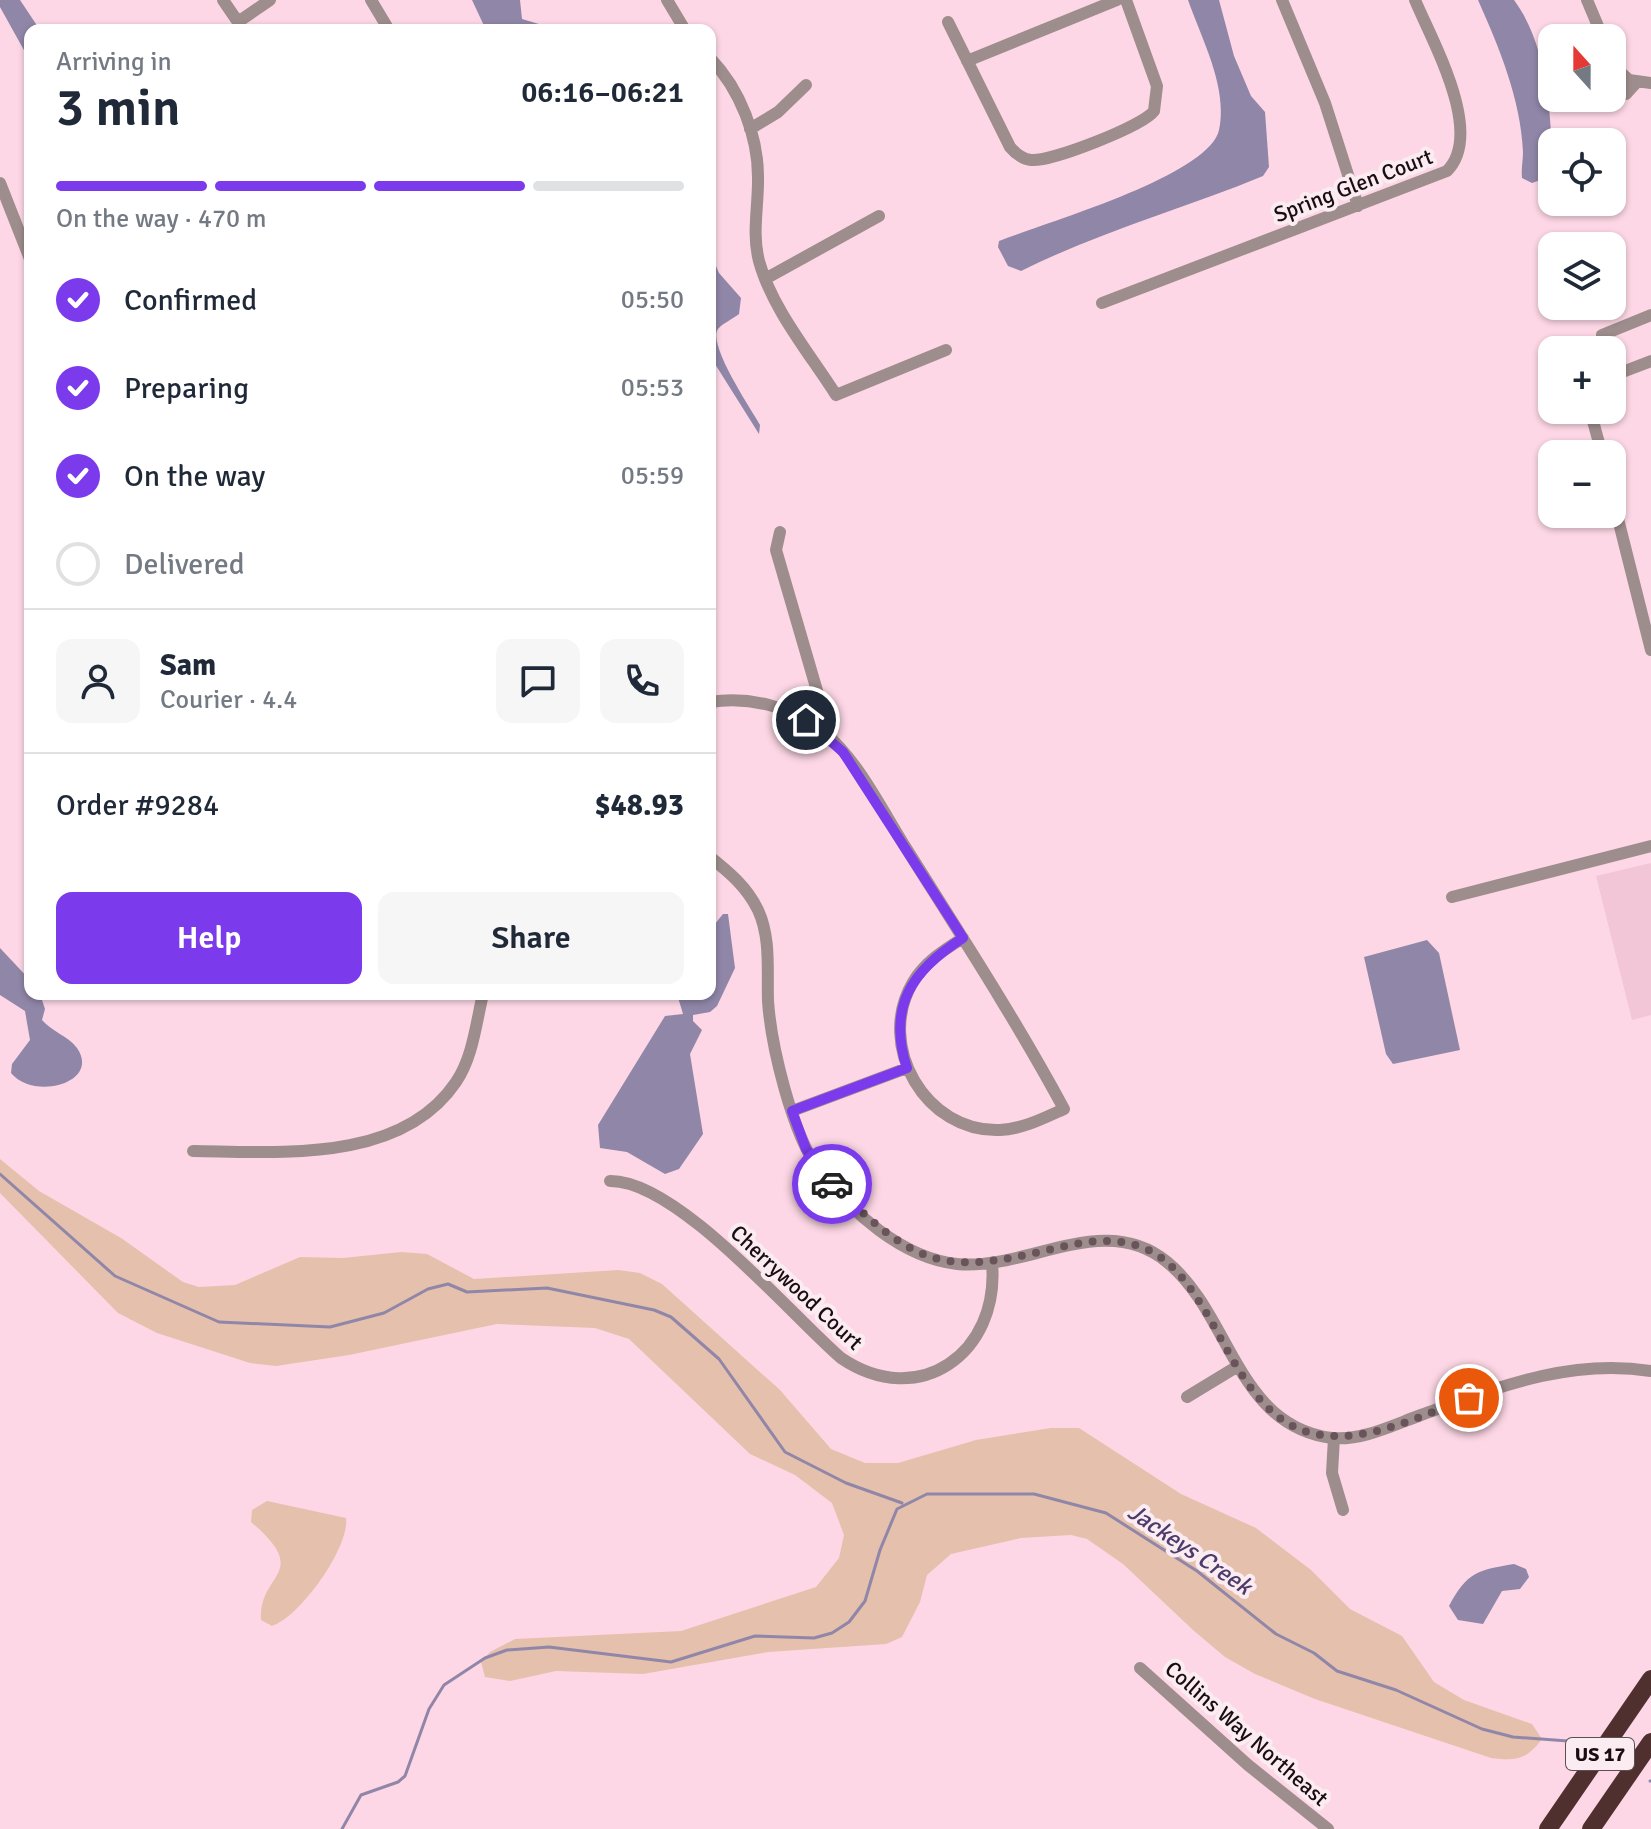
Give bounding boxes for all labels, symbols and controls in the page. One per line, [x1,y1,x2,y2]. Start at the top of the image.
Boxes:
north arrow [1538,24,1626,112]
map controls [1538,24,1626,528]
text: Arriving in [56,46,172,78]
text: 06:16–06:21 [521,74,684,111]
text: 3 min [56,76,181,140]
button: locate [1538,128,1626,216]
street label: Spring Glen Court [1270,143,1437,228]
text: On the way · 470 m [56,203,266,235]
button: layers [1538,232,1626,320]
icon: check [56,278,100,322]
text: Confirmed [124,282,257,319]
text: 05:50 [621,284,684,316]
button: + [1538,336,1626,424]
icon: check [56,366,100,410]
text: Preparing [124,370,249,407]
text: 05:53 [621,372,684,404]
button: − [1538,440,1626,528]
icon: check [56,454,100,498]
text: On the way [124,458,265,495]
text: 05:59 [621,460,684,492]
text: Delivered [124,546,245,583]
button: person [56,639,140,723]
button: chat [496,639,580,723]
button: phone [600,639,684,723]
text: Sam [160,647,216,684]
text: Courier · 4.4 [160,684,297,716]
pin [772,686,840,754]
icon: home [784,698,828,742]
text: Order #9284 [56,787,219,824]
text: $48.93 [594,787,684,824]
button: Help [56,892,362,984]
button: Share [378,892,684,984]
courier [792,1144,872,1224]
icon: car [810,1162,854,1206]
street label: Cherrywood Court [725,1219,869,1356]
pin [1435,1364,1503,1432]
icon: bag [1447,1376,1491,1420]
water label: Jackeys Creek [1122,1497,1259,1602]
street label: Collins Way Northeast [1159,1655,1334,1812]
road number: US 17 [1566,1738,1634,1770]

